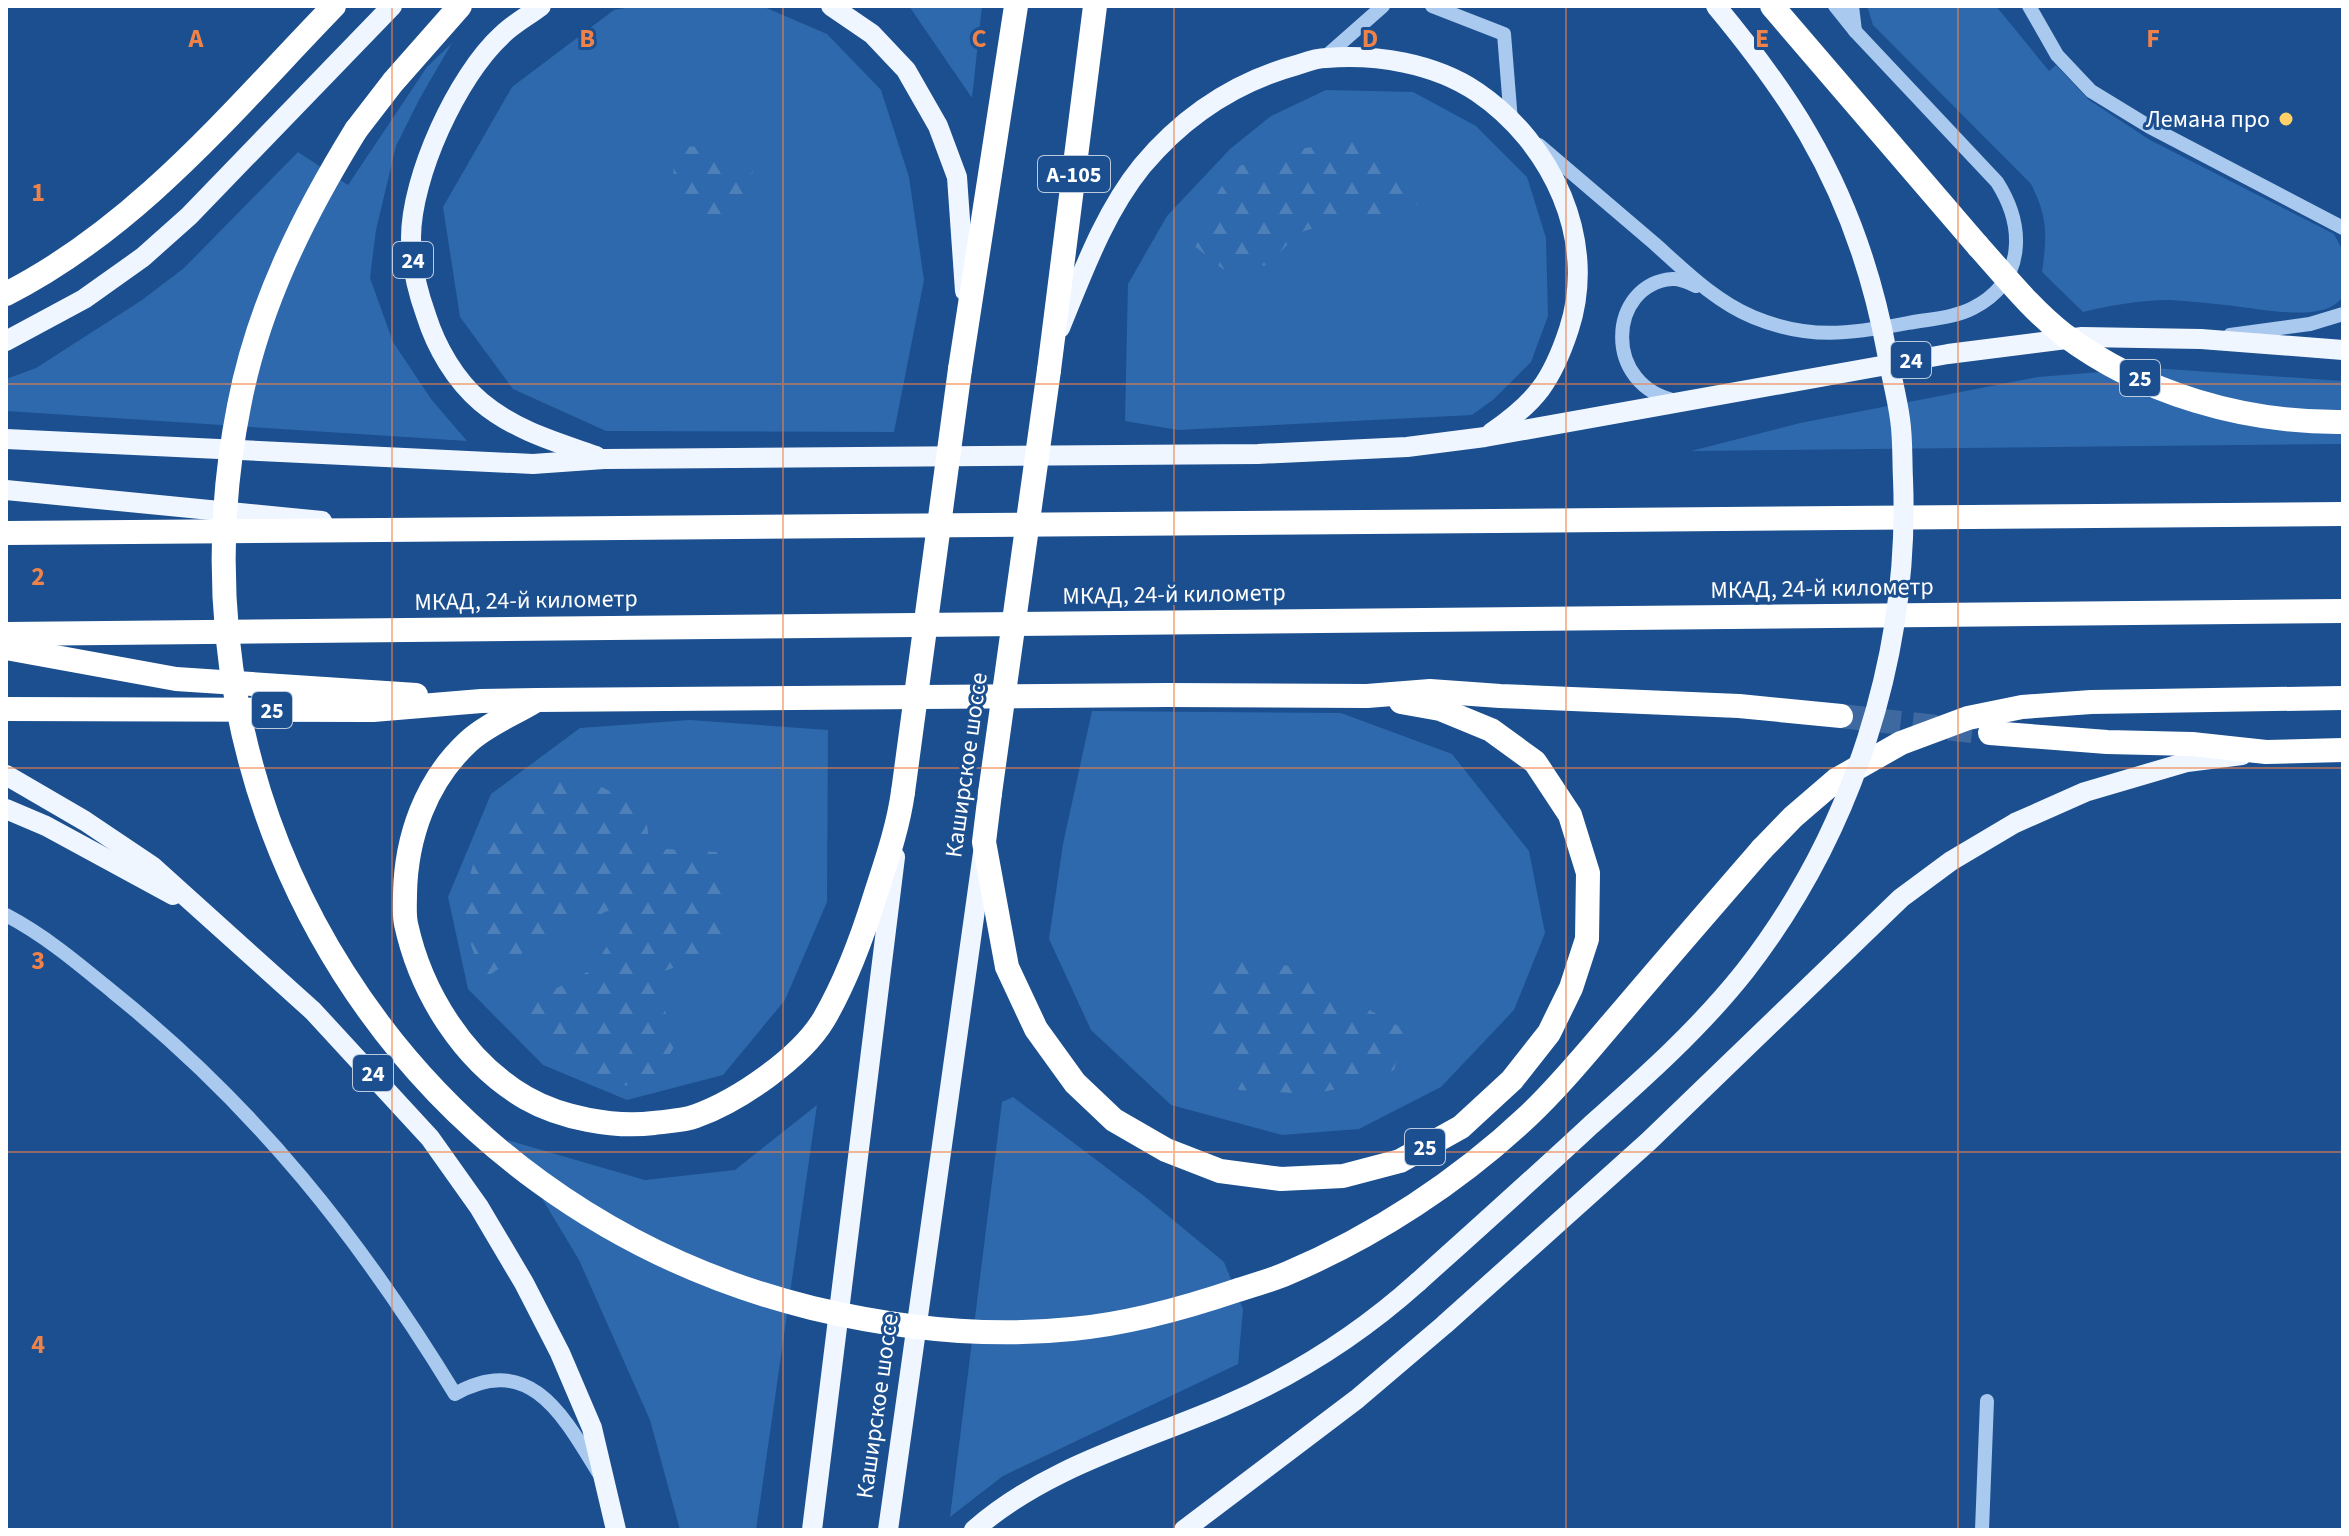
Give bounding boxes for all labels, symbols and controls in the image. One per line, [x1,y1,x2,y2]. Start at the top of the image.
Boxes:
text: A [188,20,205,57]
text: B [579,20,595,57]
text: C [971,20,987,57]
text: D [1362,20,1378,57]
text: E [1755,20,1769,57]
text: F [2146,20,2160,57]
place label: Лемана про [2146,102,2270,137]
marker: Лемана про [2277,110,2295,128]
road number: А-105 [1038,156,1110,192]
text: 1 [31,174,45,211]
road number: 24 [393,242,433,278]
road number: 24 [1891,342,1931,378]
road number: 25 [2120,360,2160,396]
text: 2 [31,558,45,595]
street label: МКАД, 24-й километр [1710,569,1934,608]
street label: МКАД, 24-й километр [1062,575,1286,614]
street label: МКАД, 24-й километр [414,581,638,620]
street label: Каширское шоссе [936,670,997,860]
road number: 25 [252,692,292,728]
text: 3 [31,942,45,979]
road number: 24 [353,1055,393,1091]
road number: 25 [1405,1129,1445,1165]
street label: Каширское шоссе [847,1311,908,1501]
text: 4 [31,1326,45,1363]

